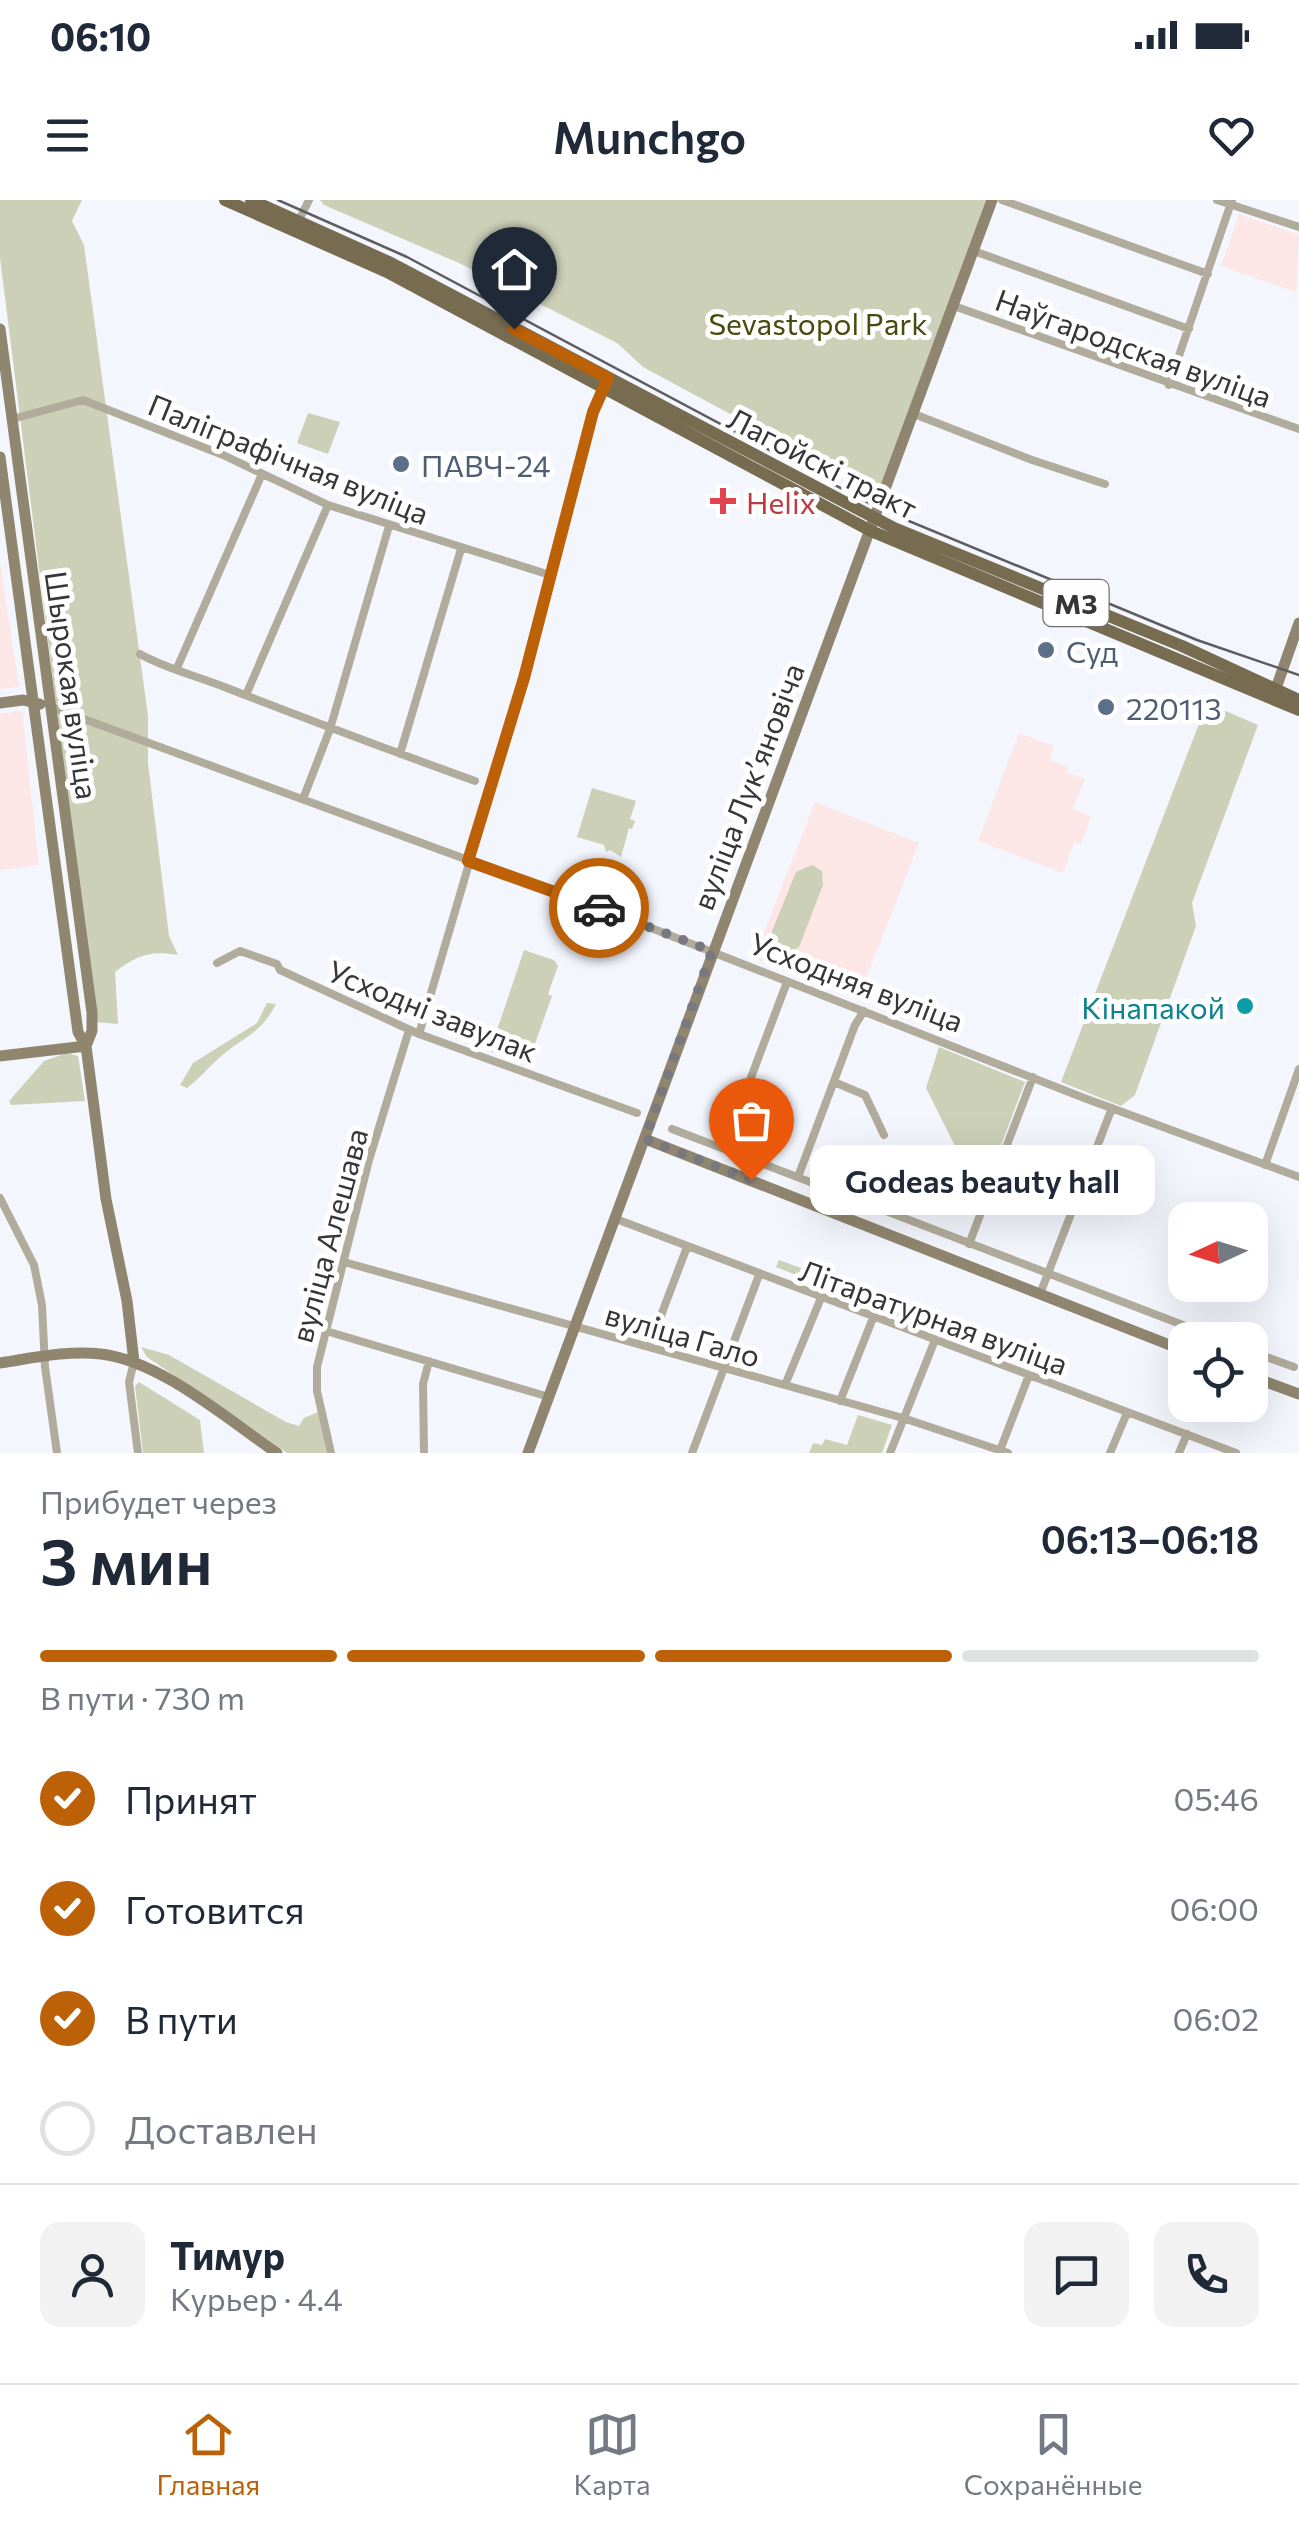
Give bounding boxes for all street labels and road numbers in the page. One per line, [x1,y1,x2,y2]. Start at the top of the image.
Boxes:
street label: Наўгародская вуліца [991,280,1277,414]
street label: Паліграфічная вуліца [143,385,435,531]
street label: Лагойскі тракт [722,398,924,526]
street label: Шырокая вуліца [39,569,107,801]
road number: М3 [1044,580,1108,626]
street label: вуліца Лукʼяновіча [683,658,811,914]
street label: Усходняя вуліца [745,923,969,1039]
street label: Усходні завулак [323,951,543,1069]
street label: вуліца Алешава [282,1124,374,1346]
street label: Літаратурная вуліца [795,1250,1073,1382]
street label: вуліца Гало [601,1294,765,1374]

